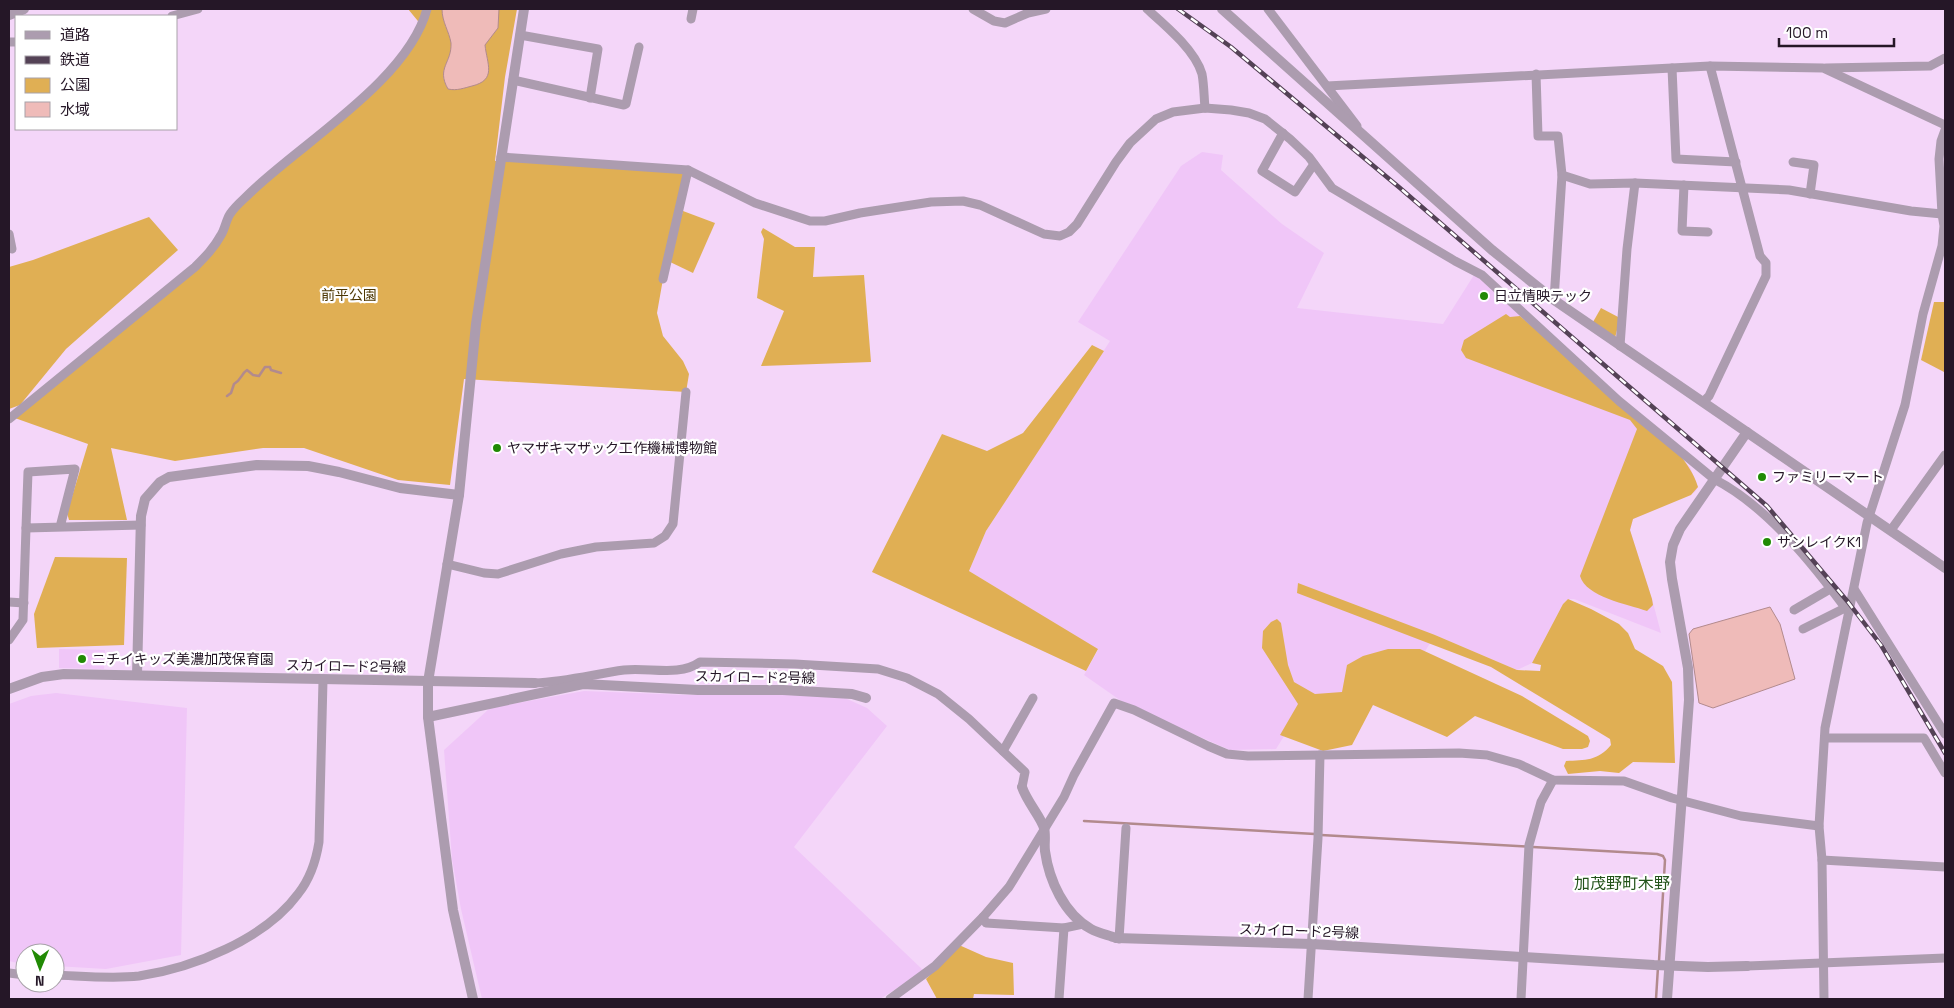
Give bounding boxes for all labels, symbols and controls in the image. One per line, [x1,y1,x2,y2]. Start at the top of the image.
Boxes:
legend [15,15,178,130]
scale bar [1779,15,1894,47]
text: 100 m [1786,23,1828,42]
text: 道路 [60,25,90,44]
text: 鉄道 [60,50,90,69]
text: 公園 [60,75,90,94]
text: 水域 [60,100,90,119]
park label: 前平公園 [321,286,377,304]
place label: 日立情映テック [1494,287,1592,305]
marker: 日立情映テック [1478,290,1490,302]
place label: ヤマザキマザック工作機械博物館 [507,439,717,457]
marker: ヤマザキマザック工作機械博物館 [491,442,503,454]
place label: ファミリーマート [1772,468,1884,486]
marker: ファミリーマート [1756,471,1768,483]
place label: サンレイクK1 [1777,533,1861,551]
marker: サンレイクK1 [1761,536,1773,548]
place label: ニチイキッズ美濃加茂保育園 [92,650,274,668]
marker: ニチイキッズ美濃加茂保育園 [76,653,88,665]
street label: スカイロード2号線 [286,656,406,676]
street label: スカイロード2号線 [695,667,815,687]
district label: 加茂野町木野 [1574,873,1670,894]
street label: スカイロード2号線 [1238,920,1360,942]
north arrow [15,943,65,993]
text: N [35,972,45,990]

